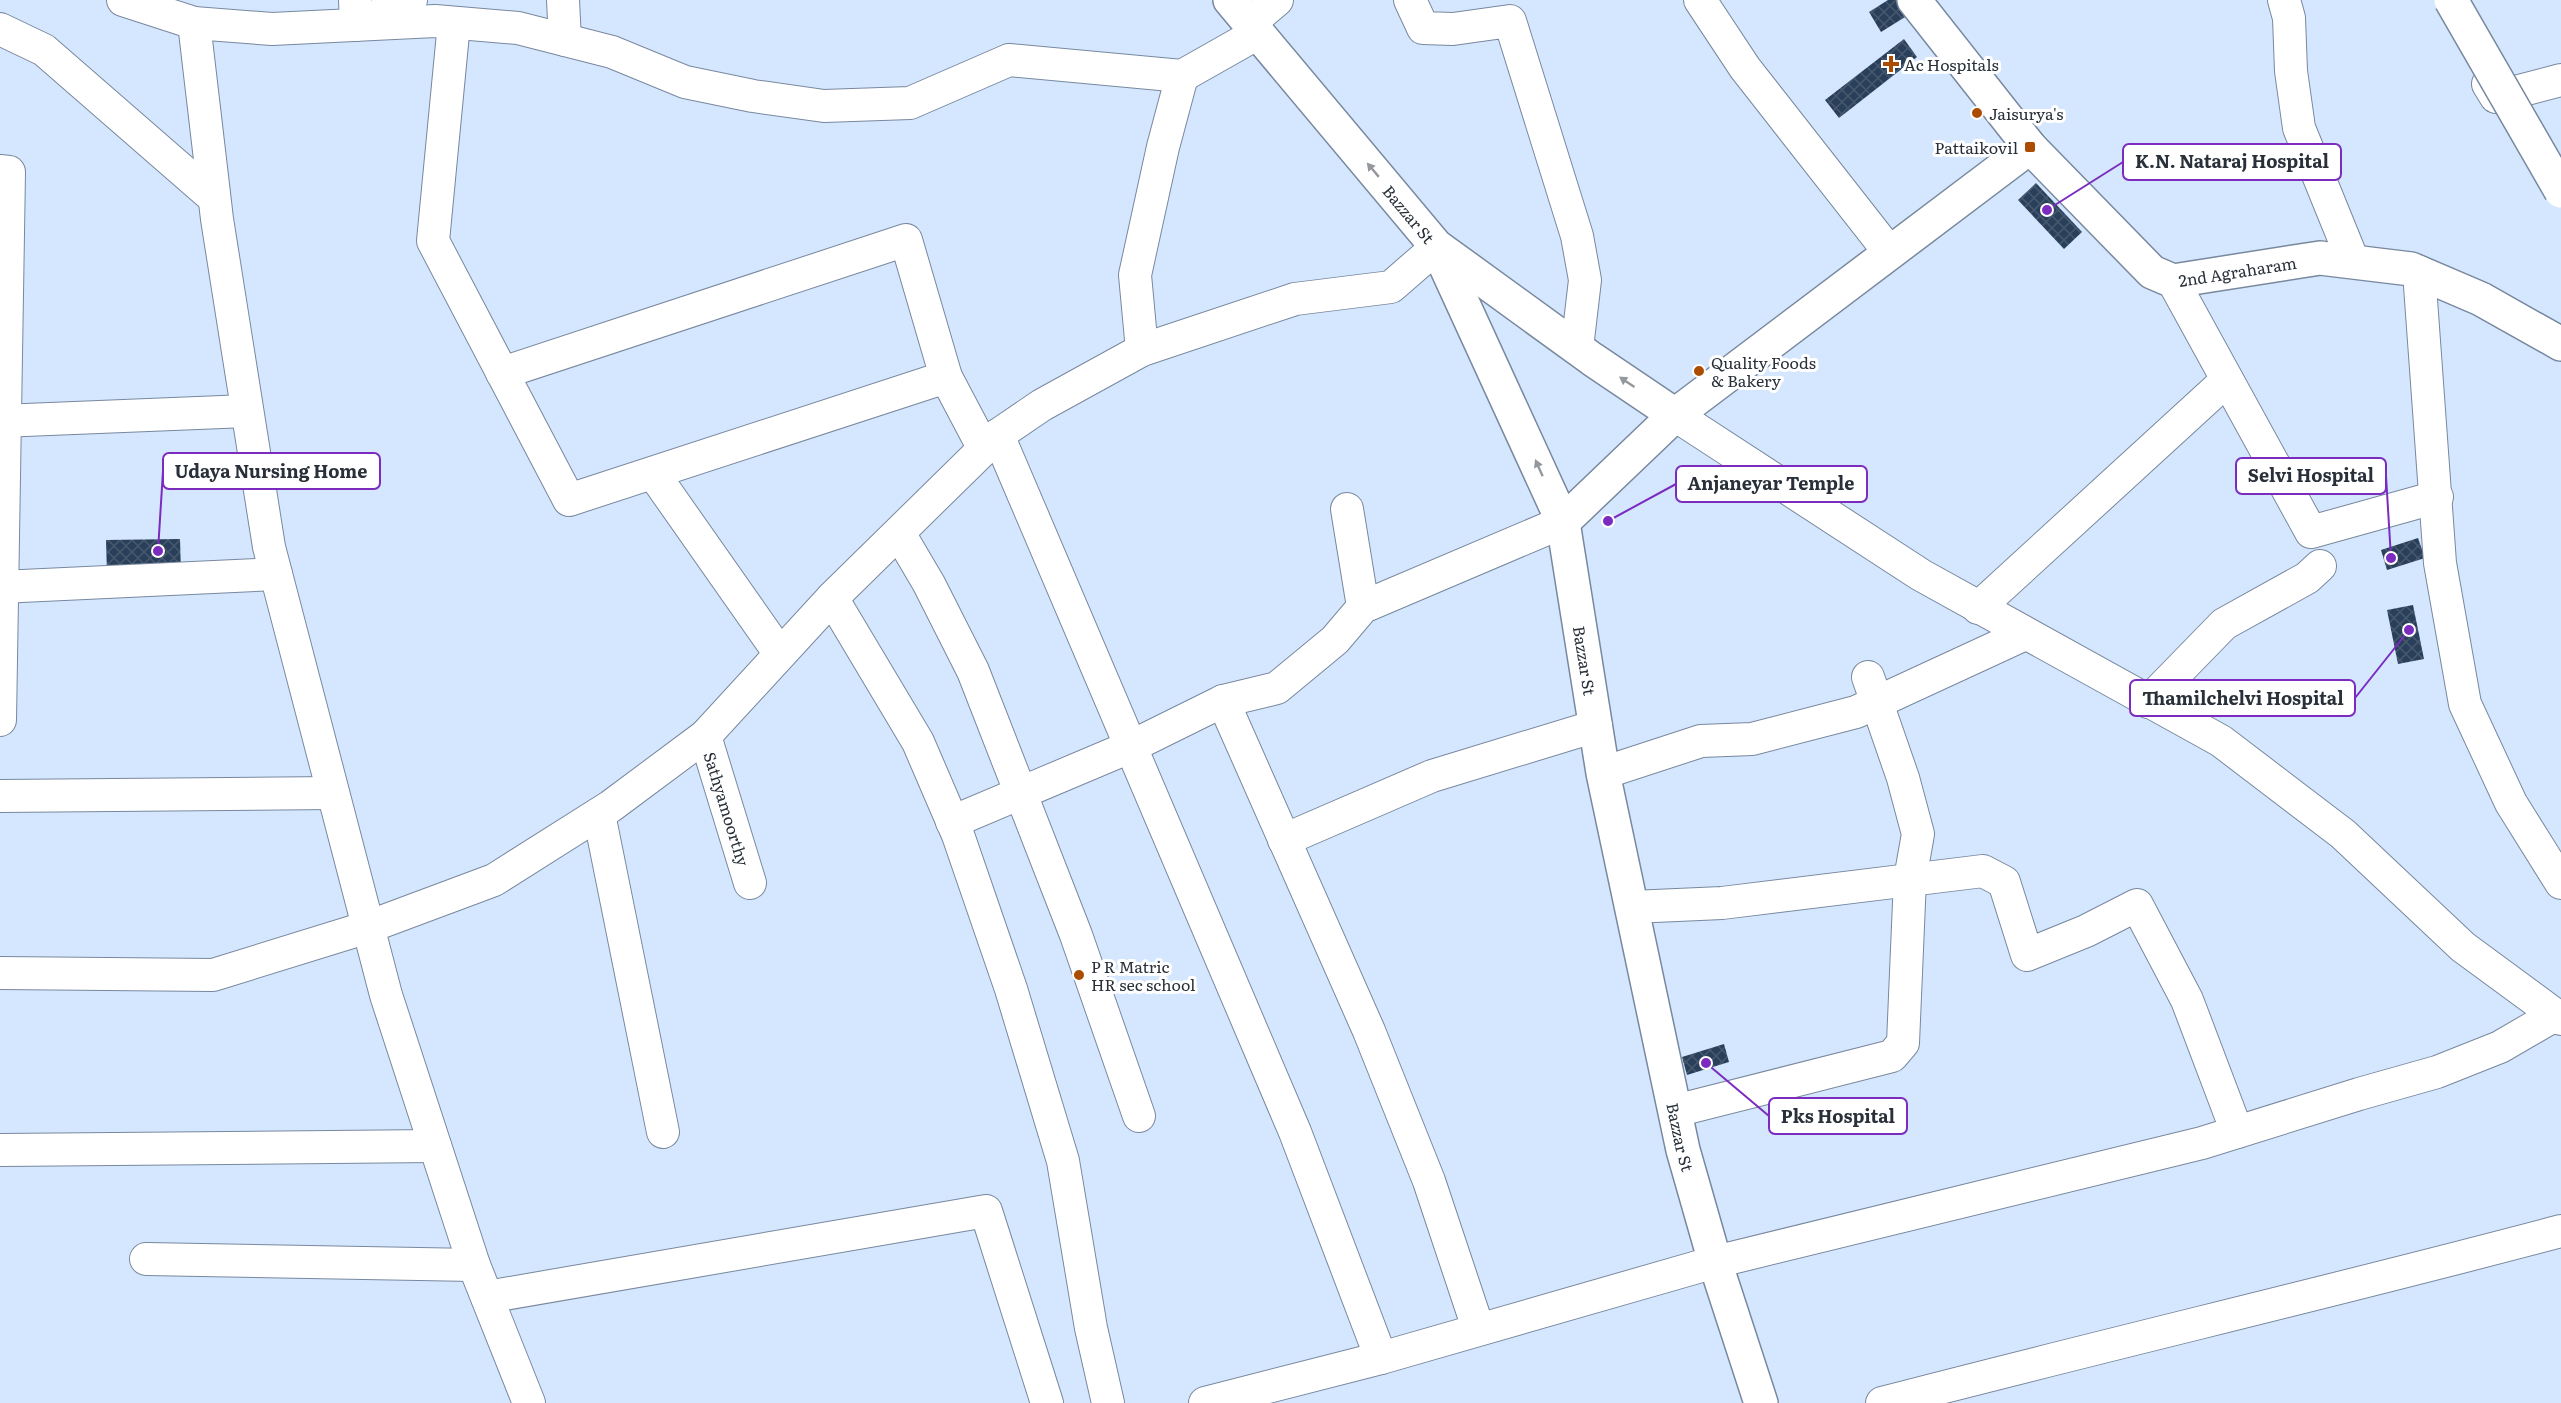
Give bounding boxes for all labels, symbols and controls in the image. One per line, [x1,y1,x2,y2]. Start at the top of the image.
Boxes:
place label: Ac Hospitals [1904,52,1999,76]
marker: Ac Hospitals [1882,55,1900,73]
place label: Jaisurya's [1989,101,2064,125]
marker: Jaisurya's [1970,106,1984,120]
place label: Pattaikovil [1935,135,2018,159]
marker: Pattaikovil [2023,140,2037,154]
callout: K.N. Nataraj Hospital [2123,144,2341,180]
text: K.N. Nataraj Hospital [2135,147,2330,174]
one-way arrow [1366,162,1379,178]
street label: Bazzar St [1378,179,1441,249]
street label: 2nd Agraharam [2177,250,2299,292]
place label: Quality Foods & Bakery [1711,350,1816,392]
marker: Quality Foods & Bakery [1692,364,1706,378]
one-way arrow [1619,377,1635,388]
callout: Udaya Nursing Home [163,453,380,489]
text: Udaya Nursing Home [175,457,367,484]
callout: Selvi Hospital [2236,458,2386,494]
one-way arrow [1534,459,1544,477]
text: Selvi Hospital [2248,461,2375,488]
callout: Anjaneyar Temple [1676,466,1867,502]
text: Anjaneyar Temple [1688,469,1854,496]
street label: Bazzar St [1568,624,1603,697]
callout: Thamilchelvi Hospital [2130,680,2355,716]
text: Thamilchelvi Hospital [2142,684,2344,711]
street label: Sathyamoorthy [698,749,756,869]
place label: P R Matric HR sec school [1091,954,1195,996]
marker: P R Matric HR sec school [1072,968,1086,982]
callout: Pks Hospital [1769,1098,1907,1134]
street label: Bazzar St [1661,1100,1701,1175]
text: Pks Hospital [1781,1102,1896,1129]

